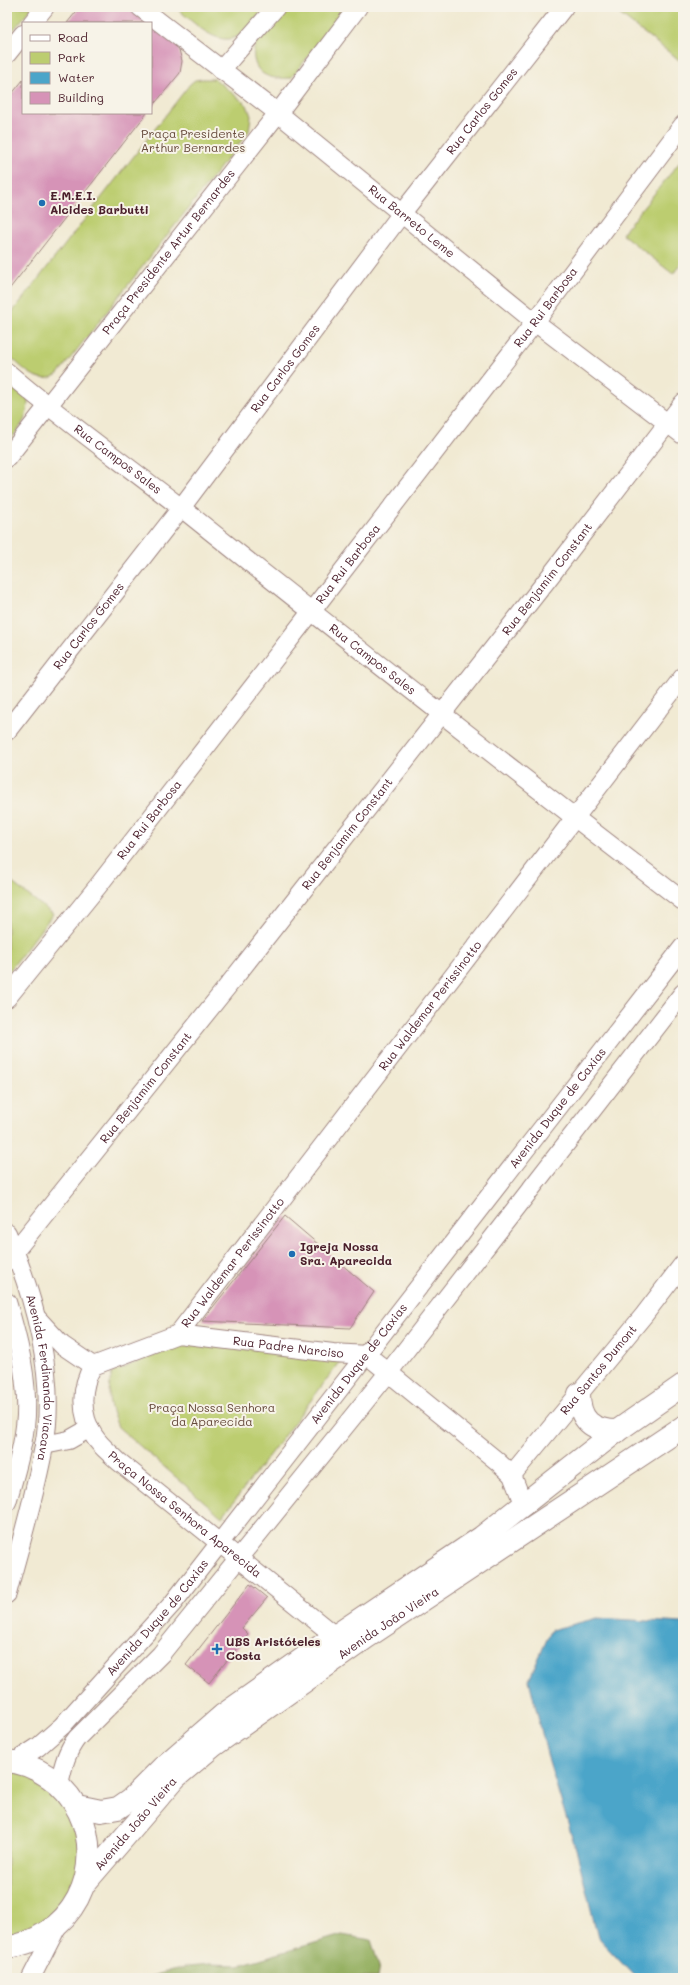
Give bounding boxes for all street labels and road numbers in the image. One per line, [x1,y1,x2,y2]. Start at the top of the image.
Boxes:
street label: Rua Carlos Gomes [442,64,521,157]
street label: Praça Presidente Artur Bernardes [98,165,238,337]
street label: Rua Barreto Leme [365,181,459,261]
street label: Rua Rui Barbosa [510,263,581,350]
street label: Rua Carlos Gomes [246,321,323,415]
street label: Rua Campos Sales [71,420,165,497]
street label: Rua Benjamim Constant [498,519,595,638]
street label: Rua Rui Barbosa [311,520,383,606]
street label: Rua Carlos Gomes [49,579,127,672]
street label: Rua Campos Sales [326,620,420,698]
street label: Rua Benjamim Constant [297,774,396,893]
street label: Rua Rui Barbosa [113,776,185,862]
street label: Rua Waldemar Perissinotto [374,937,485,1073]
street label: Rua Benjamim Constant [96,1028,195,1146]
street label: Avenida Duque de Caxias [505,1044,609,1171]
street label: Rua Waldemar Perissinotto [177,1194,287,1330]
street label: Avenida Ferdinando Viacava [23,1292,57,1463]
street label: Avenida Duque de Caxias [306,1299,410,1427]
street label: Rua Santos Dumont [556,1321,640,1418]
street label: Rua Padre Narciso [232,1332,344,1361]
street label: Praça Nossa Senhora Aparecida [105,1447,265,1581]
street label: Avenida Duque de Caxias [102,1555,211,1678]
street label: Avenida João Vieira [334,1583,441,1662]
street label: Avenida João Vieira [90,1773,180,1873]

